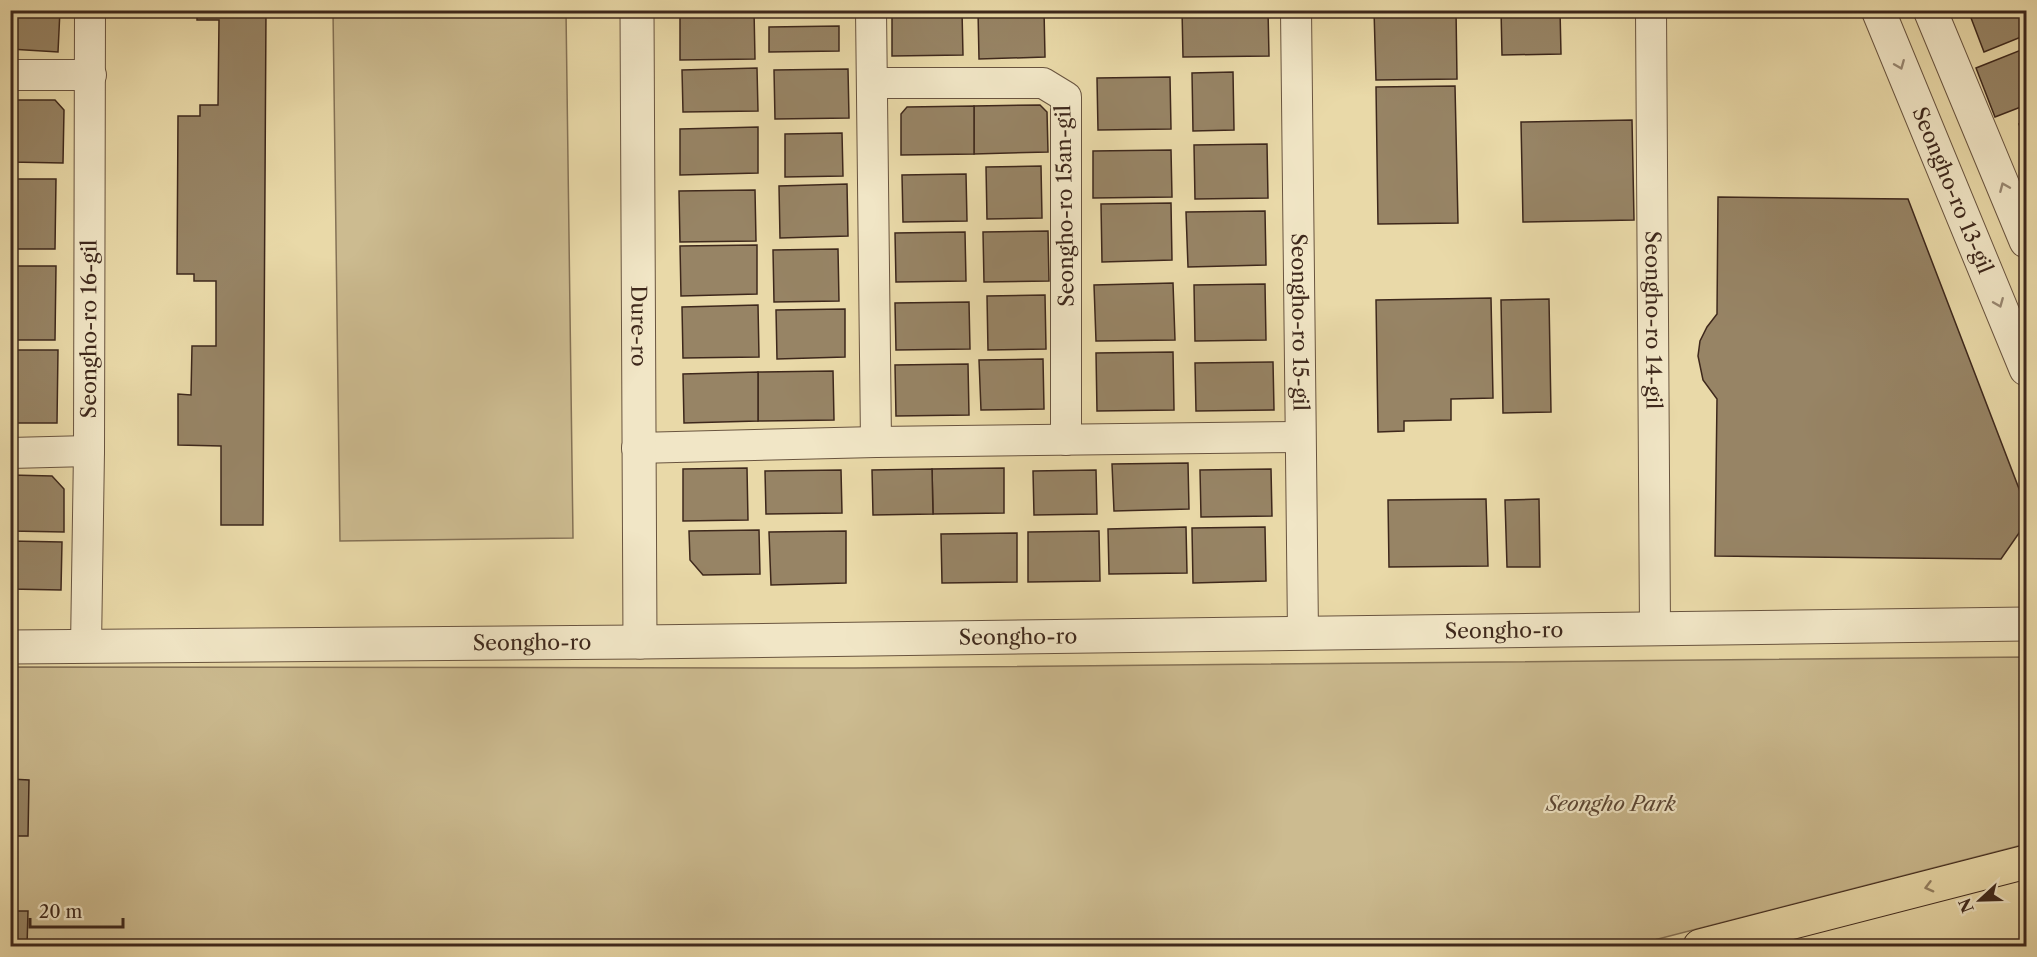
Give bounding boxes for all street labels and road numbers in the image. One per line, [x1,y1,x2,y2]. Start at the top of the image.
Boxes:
street label: Seongho-ro 13-gil [1907,103,1998,277]
street label: Seongho-ro 15an-gil [1050,105,1079,307]
street label: Seongho-ro 14-gil [1640,231,1667,409]
street label: Seongho-ro 15-gil [1287,233,1314,411]
street label: Seongho-ro 16-gil [76,240,101,418]
street label: Dure-ro [626,285,652,367]
street label: Seongho-ro [1444,617,1563,644]
street label: Seongho-ro [958,623,1077,650]
street label: Seongho-ro [473,629,591,655]

